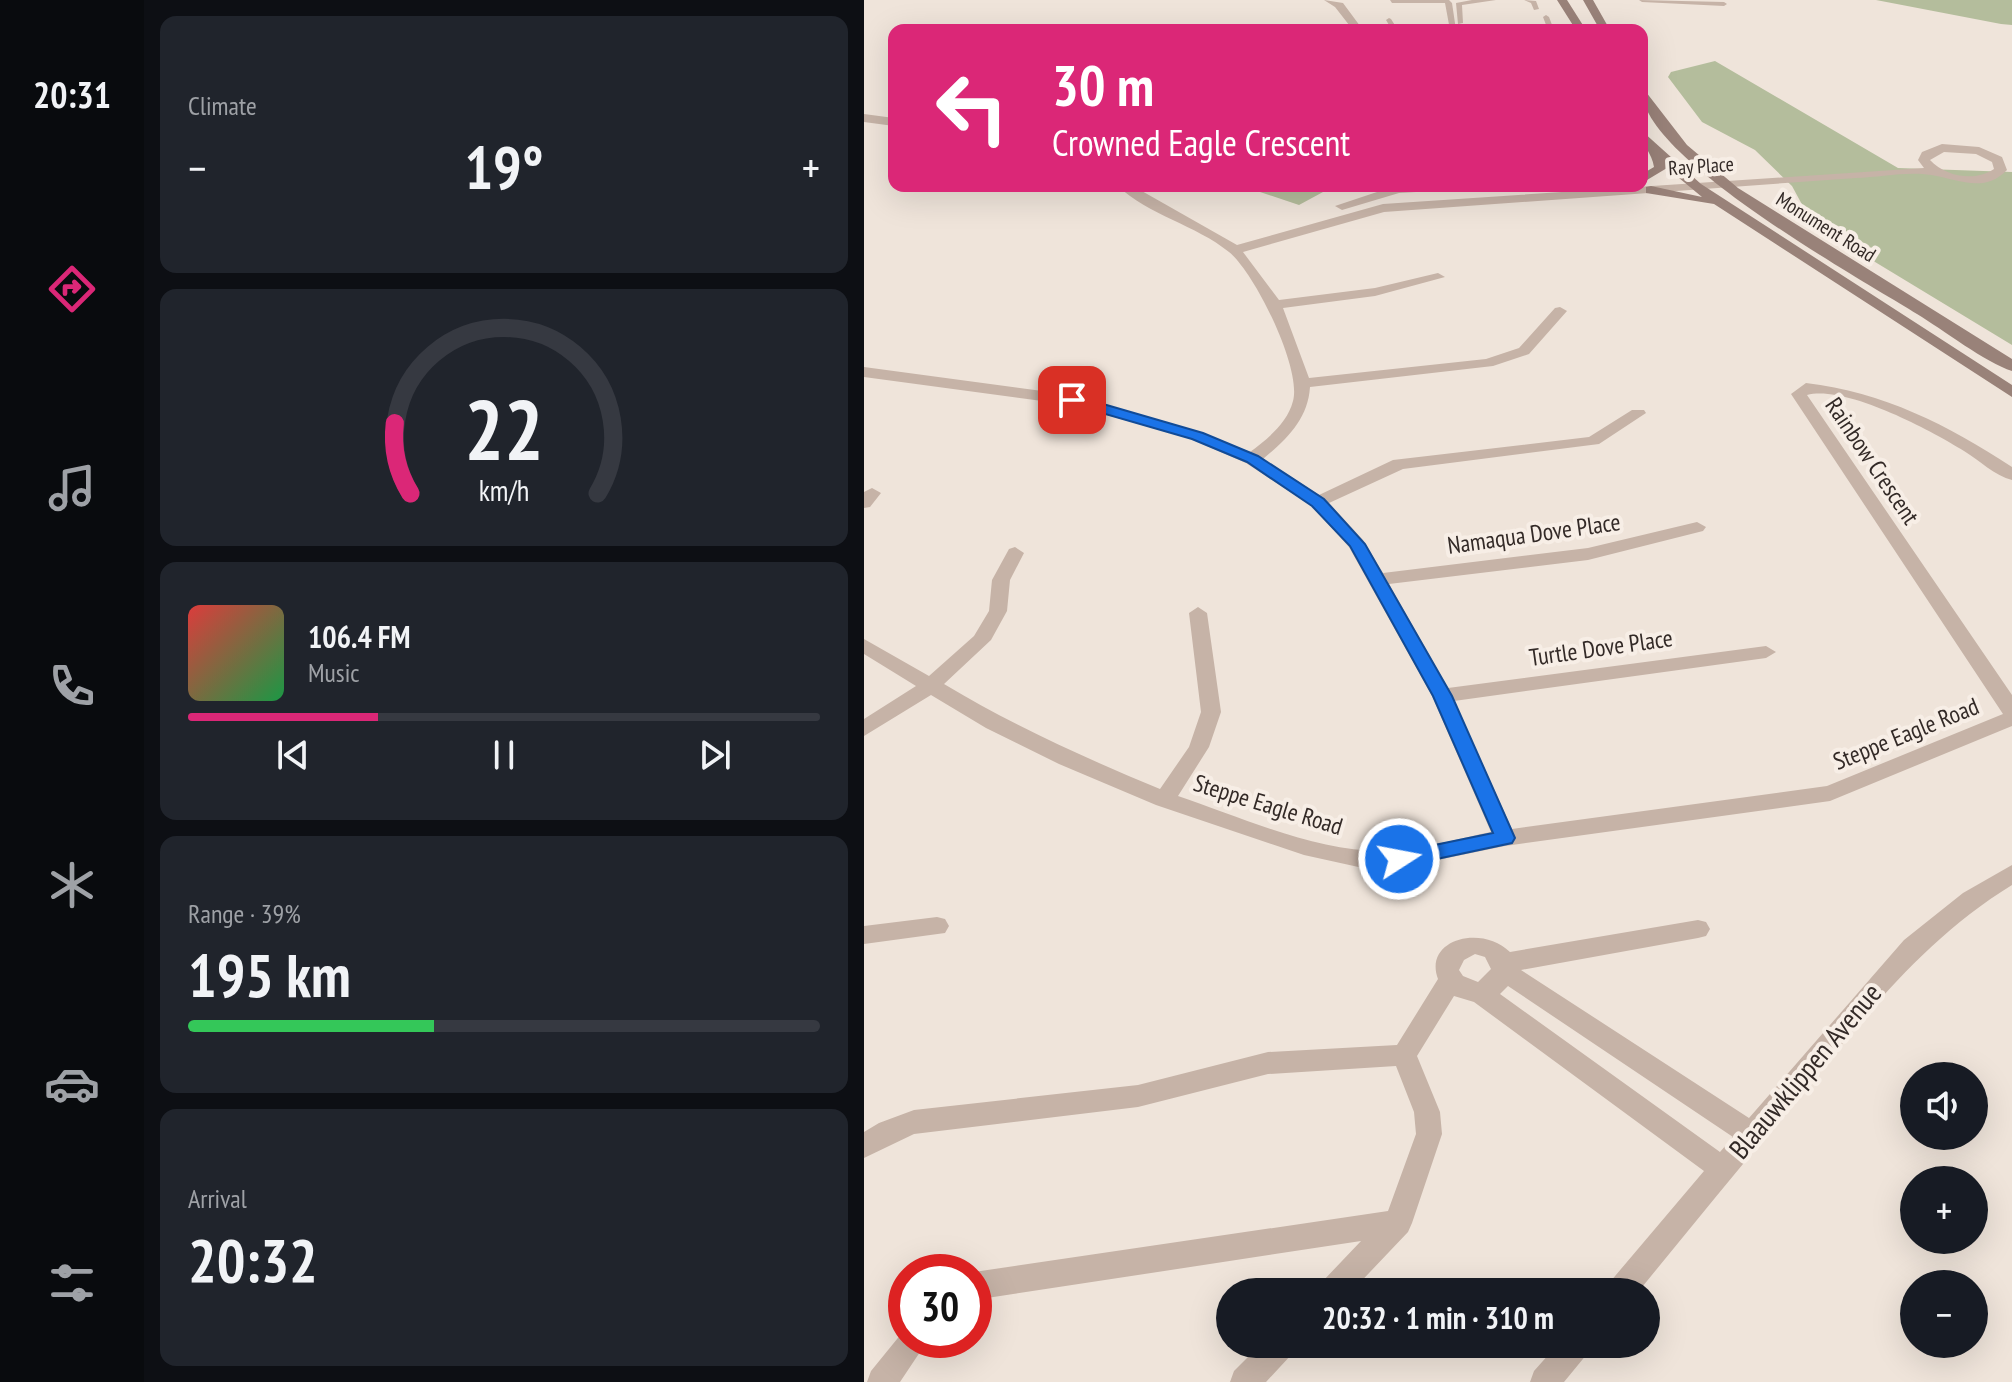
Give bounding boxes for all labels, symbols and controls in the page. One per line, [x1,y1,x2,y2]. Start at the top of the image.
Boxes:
text: 30 m [1052,49,1154,121]
icon: left [920,56,1024,160]
text: 20:31 [33,71,111,118]
text: Climate [188,89,257,122]
text: Crowned Eagle Crescent [1052,119,1350,166]
text: 19° [464,128,544,206]
text: − [188,139,206,196]
text: + [802,139,820,196]
street label: Ray Place [1667,151,1735,181]
street label: Monument Road [1771,186,1881,268]
icon: directions [44,261,100,317]
pin [1038,366,1106,434]
text: 22 [464,374,544,482]
icon: arrive [1050,378,1094,422]
street label: Rainbow Crescent [1819,391,1926,531]
icon: music [44,460,100,516]
text: km/h [479,472,529,509]
street label: Namaqua Dove Place [1445,506,1622,561]
text: 106.4 FM [308,617,410,656]
street label: Turtle Dove Place [1527,622,1675,673]
text: Music [308,656,360,689]
icon: phone [44,658,100,714]
street label: Steppe Eagle Road [1828,690,1983,777]
icon: previous [271,733,315,777]
icon: pause [482,733,526,777]
icon: next [693,733,737,777]
street label: Steppe Eagle Road [1190,767,1346,842]
position arrow [1357,817,1441,901]
icon: climate [44,857,100,913]
text: Range · 39% [188,897,301,930]
text: 195 km [188,936,351,1014]
street label: Blaauwklippen Avenue [1720,975,1889,1166]
icon: car [44,1056,100,1112]
map controls [1900,1062,1988,1358]
button: sound [1900,1062,1988,1150]
button: + [1900,1166,1988,1254]
text: Arrival [188,1182,247,1215]
text: 20:32 [188,1221,318,1299]
speed limit sign: 30 [888,1254,992,1358]
icon: filters [44,1255,100,1311]
button: − [1900,1270,1988,1358]
text: 20:32 · 1 min · 310 m [1322,1298,1554,1337]

